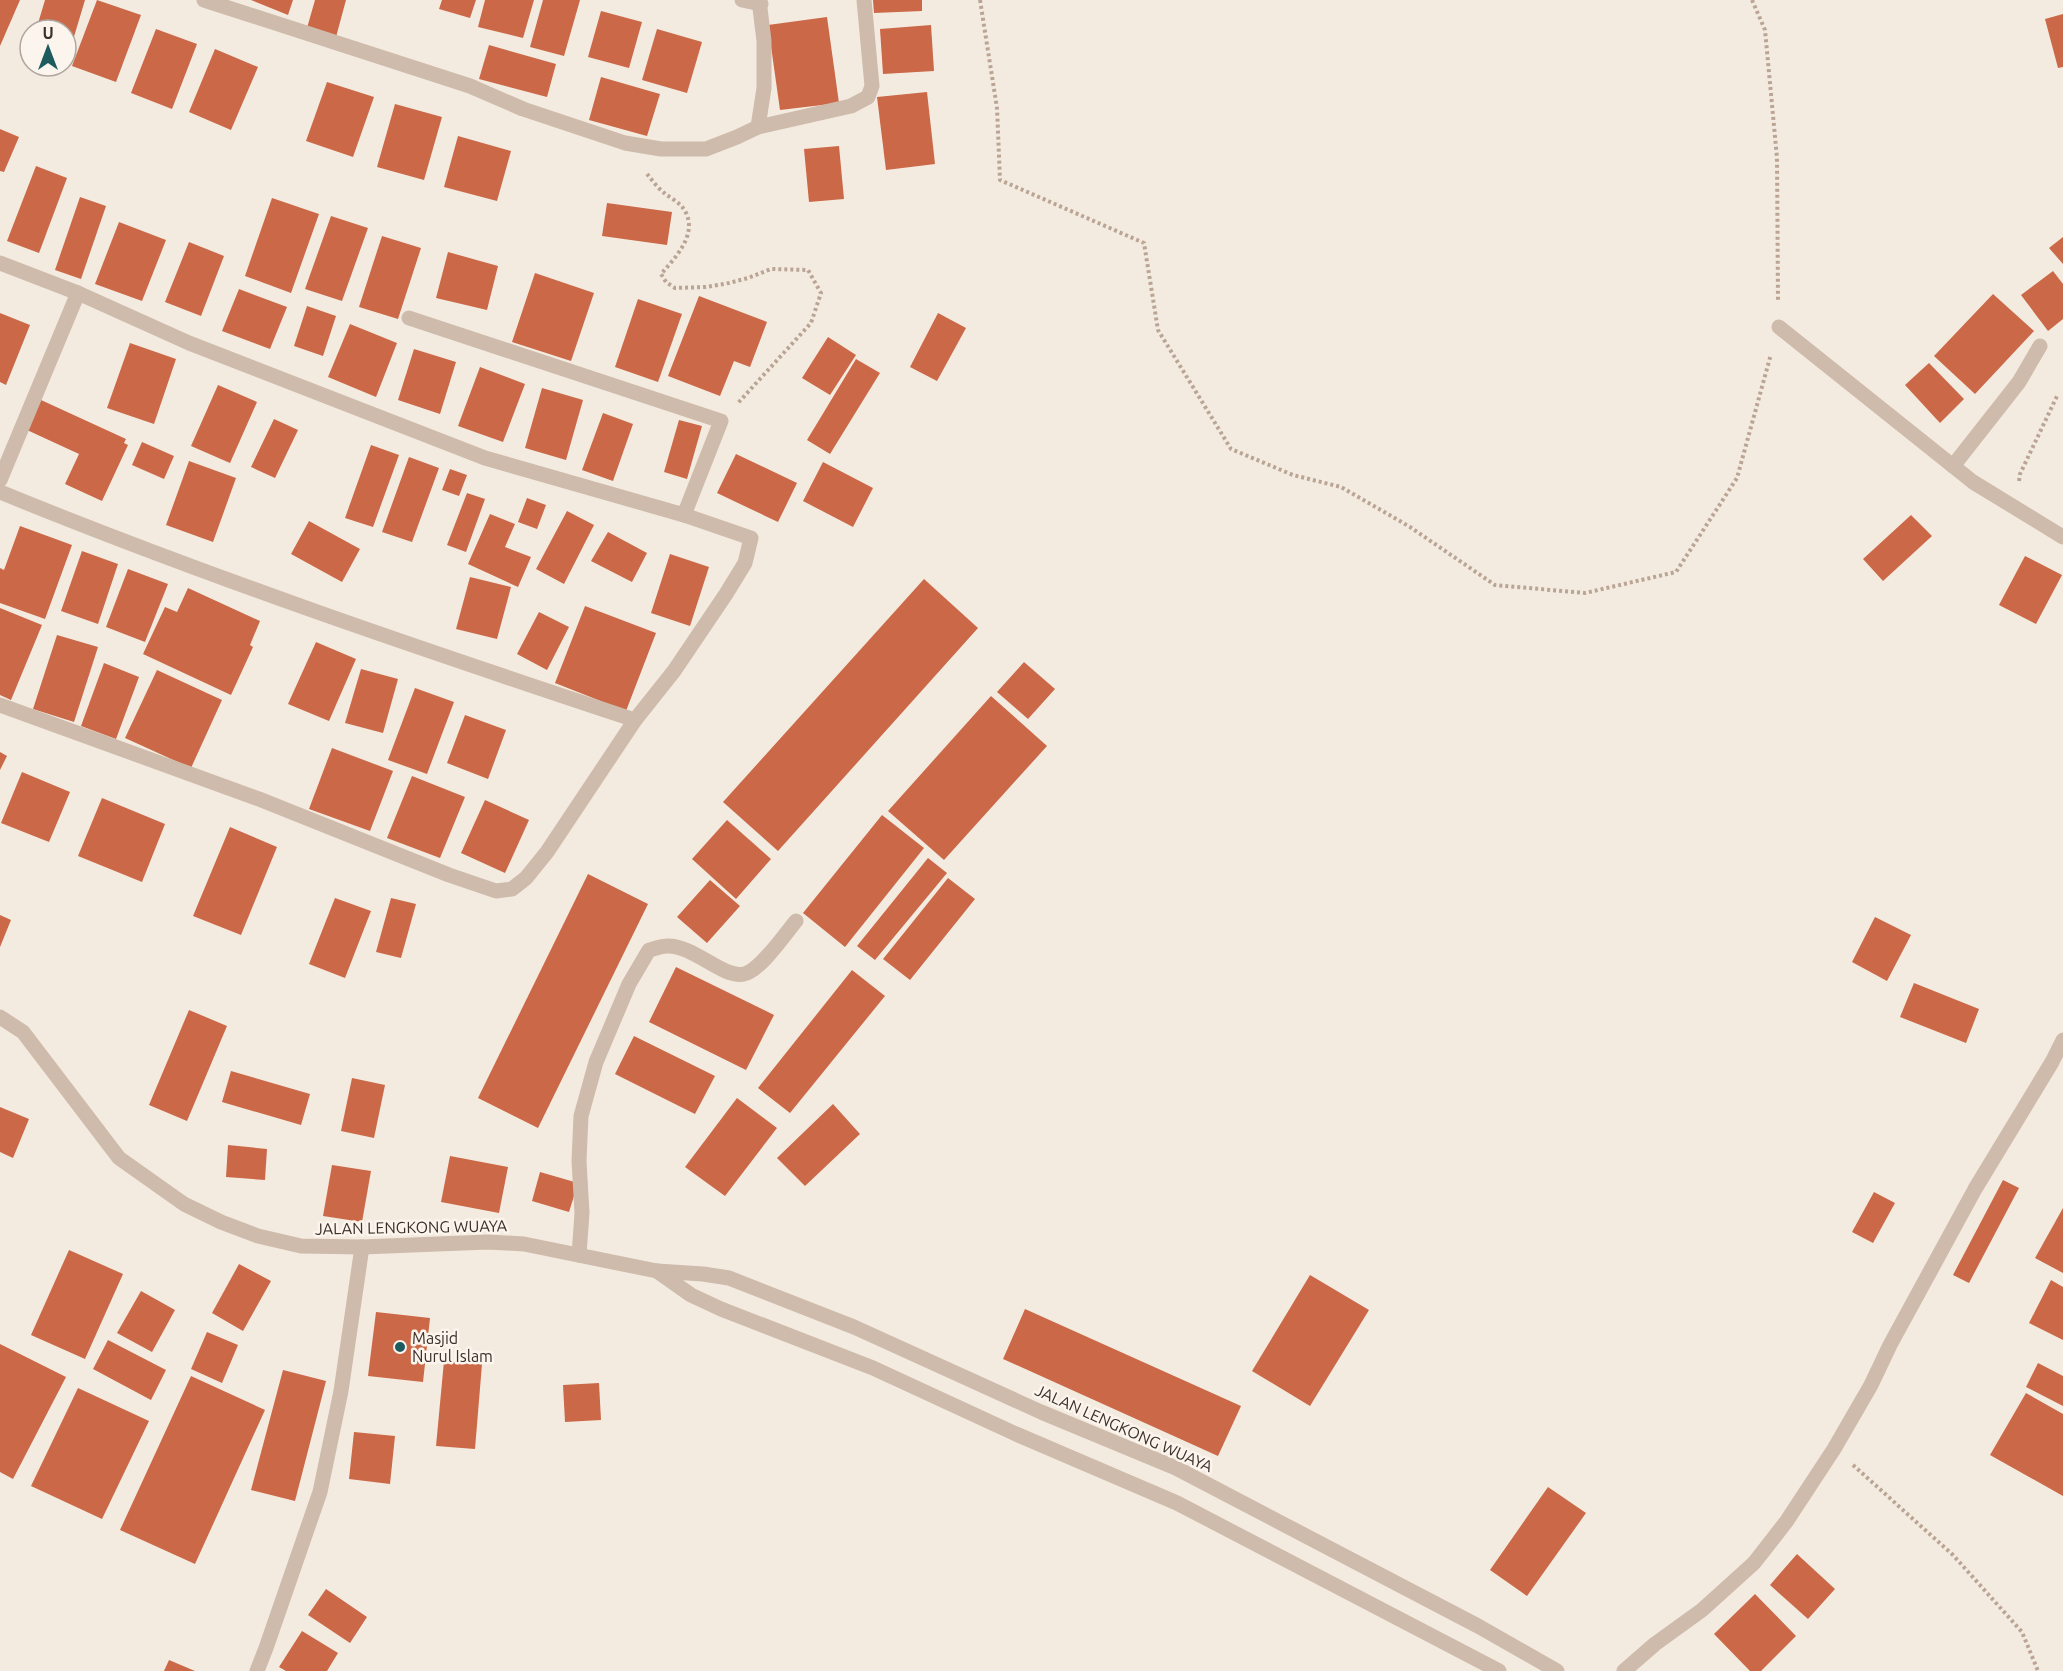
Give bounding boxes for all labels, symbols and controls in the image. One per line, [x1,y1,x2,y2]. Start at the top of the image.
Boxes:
north arrow [18,18,78,78]
text: U [42,24,54,42]
street label: JALAN LENGKONG WUAYA [315,1216,508,1238]
place label: Masjid Nurul Islam [412,1329,493,1365]
marker: Masjid Nurul Islam [393,1340,407,1354]
street label: JALAN LENGKONG WUAYA [1032,1381,1216,1476]

